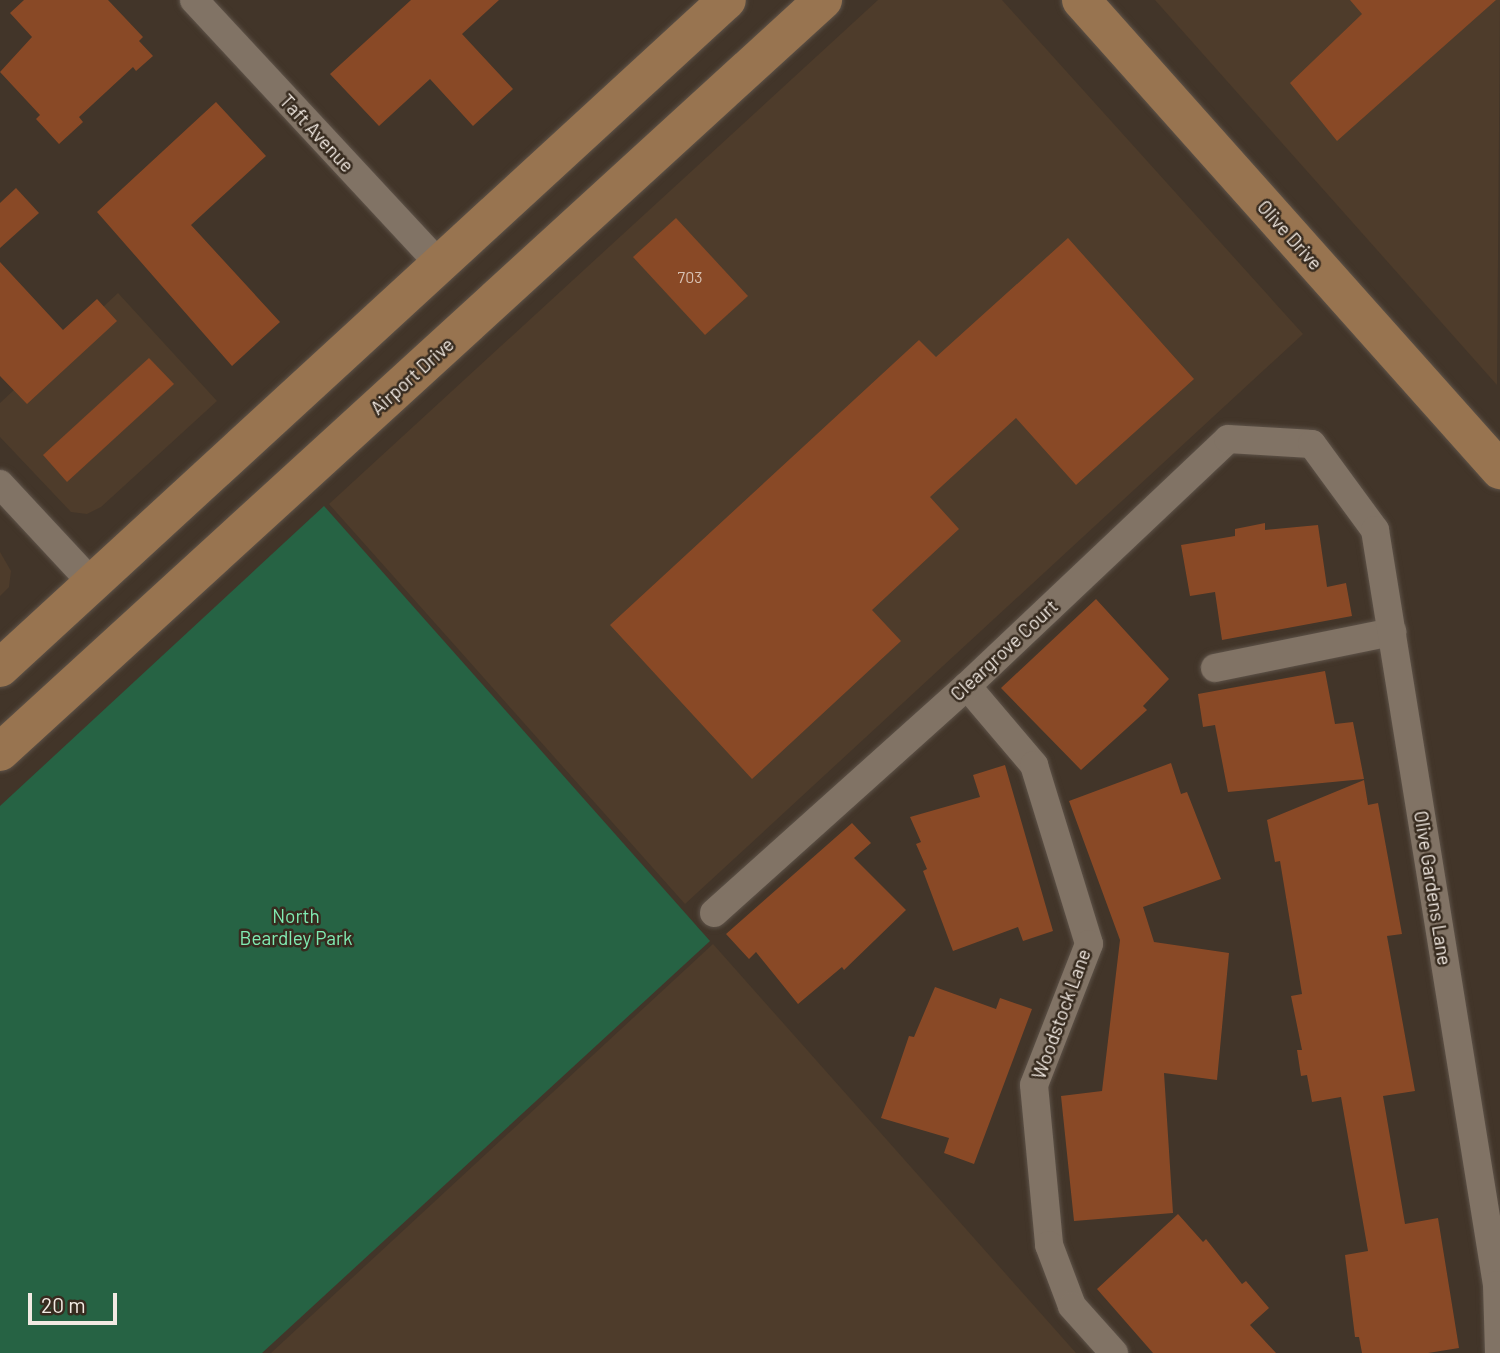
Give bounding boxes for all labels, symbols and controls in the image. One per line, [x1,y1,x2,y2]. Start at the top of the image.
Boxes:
street label: Taft Avenue [275,89,359,177]
street label: Olive Drive [1253,195,1327,275]
house number: 703 [678,267,702,287]
street label: Airport Drive [366,333,458,419]
street label: Cleargrove Court [946,595,1062,705]
street label: Olive Gardens Lane [1410,809,1456,967]
park label: North Beardley Park [240,905,352,949]
street label: Woodstock Lane [1027,946,1095,1082]
scale bar [32,1280,121,1324]
text: 20 m [41,1292,86,1317]

